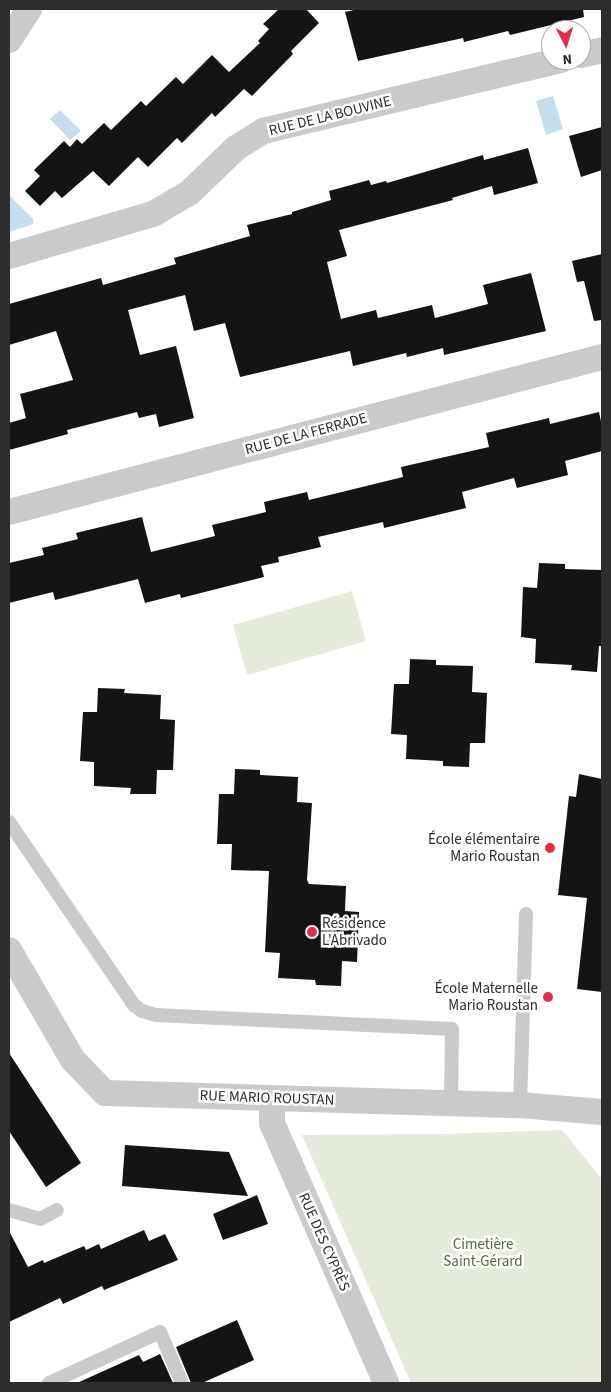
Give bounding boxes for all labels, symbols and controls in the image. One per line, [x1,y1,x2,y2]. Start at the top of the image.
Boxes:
north arrow [541,20,591,70]
text: N [562,49,573,69]
street label: RUE DE LA BOUVINE [267,92,393,140]
street label: RUE DE LA FERRADE [243,409,369,459]
place label: École élémentaire Mario Roustan [428,830,540,865]
marker: École élémentaire Mario Roustan [544,842,556,854]
place label: Résidence L'Abrivado [322,914,387,949]
marker: Résidence L'Abrivado [306,926,318,938]
place label: École Maternelle Mario Roustan [435,979,538,1014]
marker: École Maternelle Mario Roustan [542,991,554,1003]
street label: RUE MARIO ROUSTAN [199,1087,335,1109]
street label: RUE DES CYPRÈS [294,1190,354,1294]
park label: Cimetière Saint-Gérard [443,1235,523,1270]

